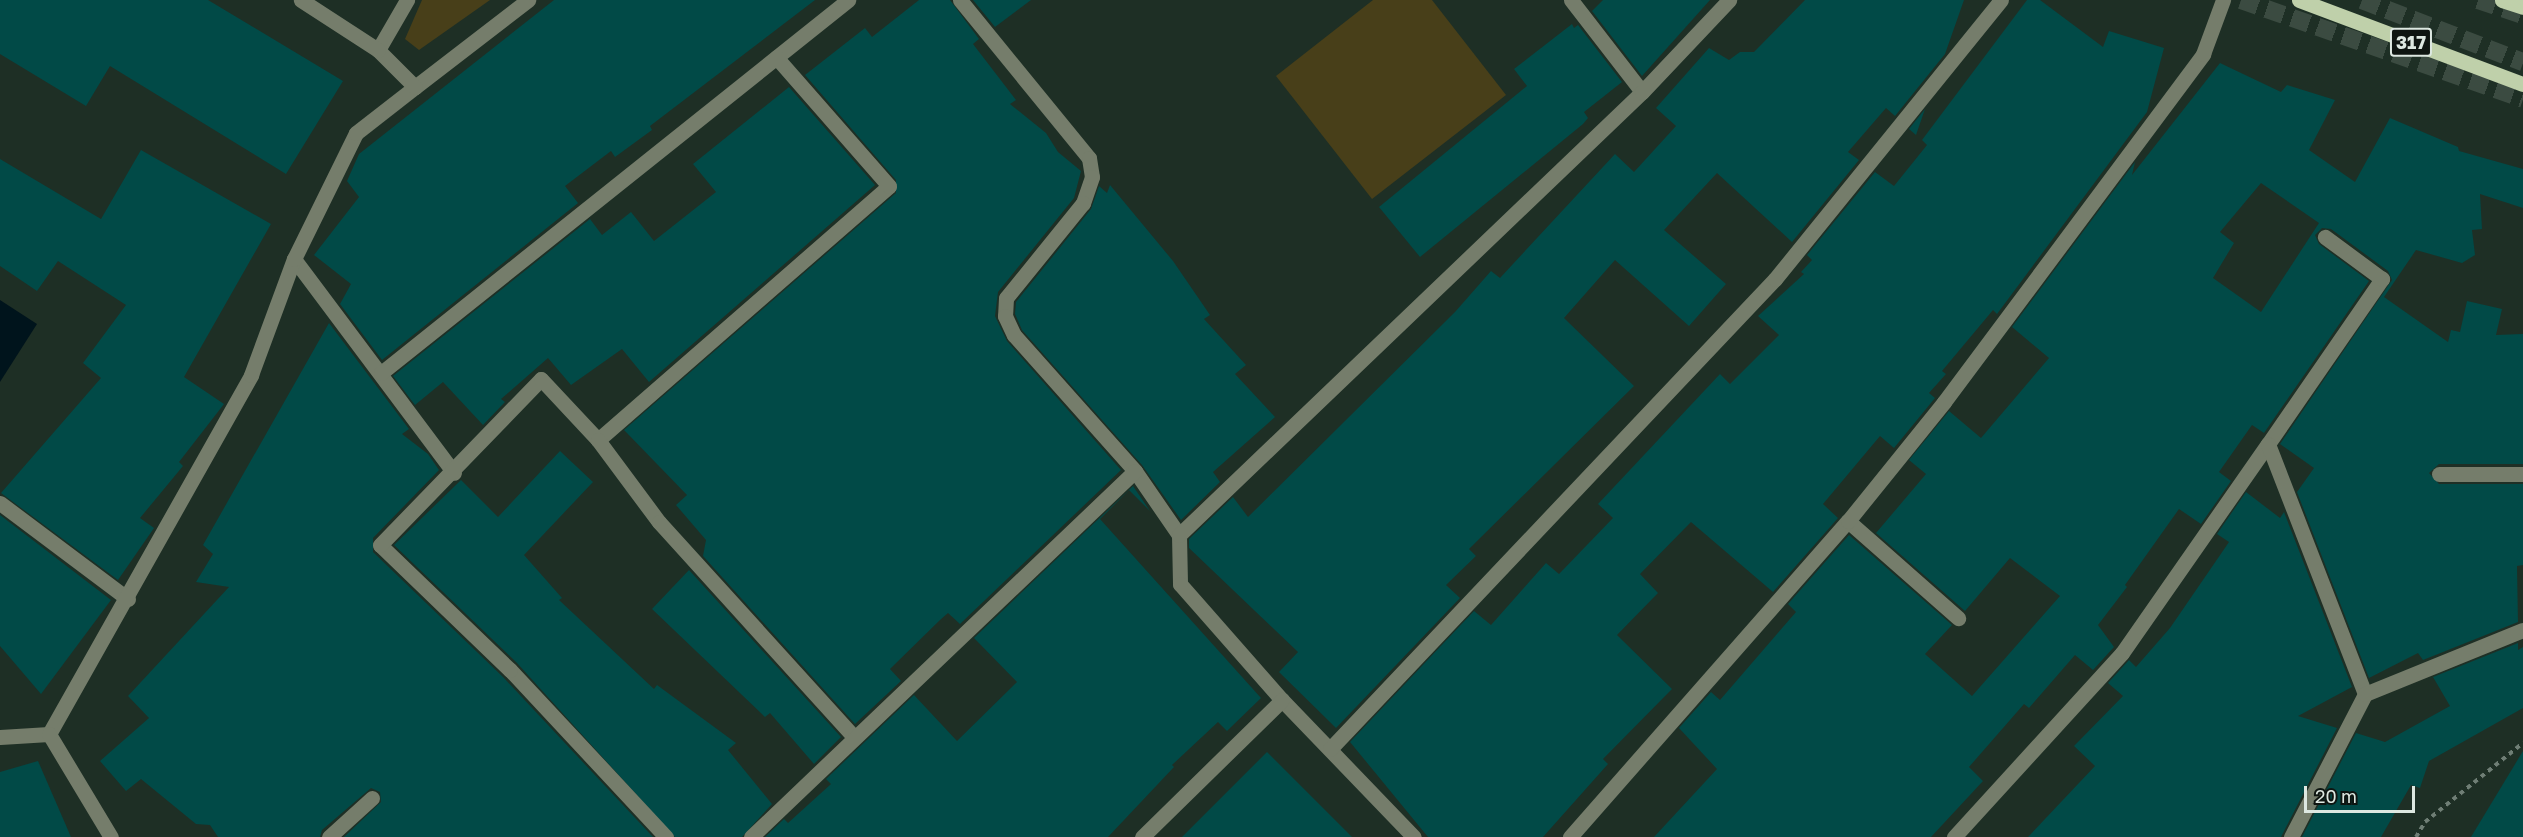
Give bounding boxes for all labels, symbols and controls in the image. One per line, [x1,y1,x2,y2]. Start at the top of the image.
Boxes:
road number: 317 [2388,27,2434,57]
scale bar [2307,774,2418,812]
text: 20 m [2315,785,2357,807]

